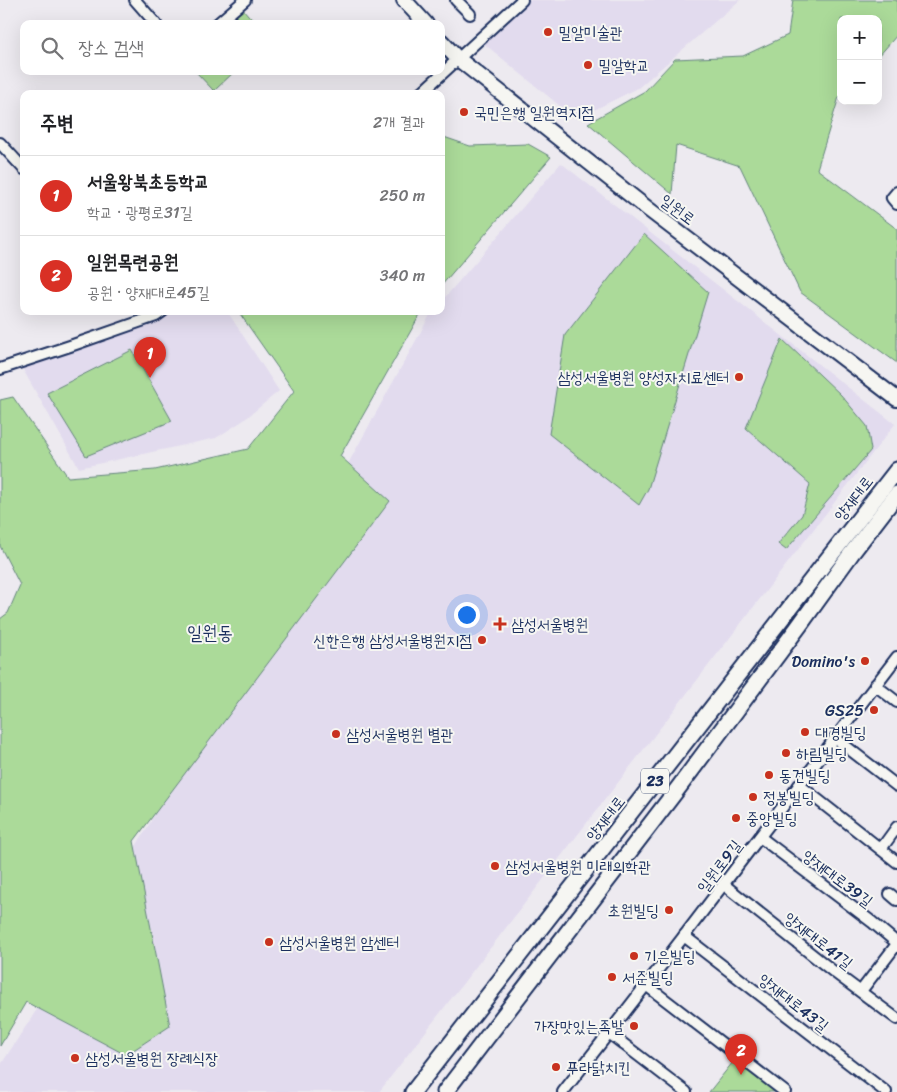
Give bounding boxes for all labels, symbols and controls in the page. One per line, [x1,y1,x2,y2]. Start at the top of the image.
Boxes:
map controls [837,15,882,105]
button: + [837,15,882,60]
place label: 밀알미술관 [558,18,623,47]
search box [20,20,445,75]
marker: 밀알미술관 [542,26,554,38]
text: 장소 검색 [78,31,144,64]
icon: search [38,34,66,62]
place label: 밀알학교 [598,51,650,80]
marker: 밀알학교 [582,59,594,71]
button: − [837,60,882,105]
place label: 국민은행 일원역지점 [474,98,594,127]
text: 주변 [40,104,74,142]
marker: 국민은행 일원역지점 [458,106,470,118]
text: 2개 결과 [373,108,425,137]
text: 서울왕북초등학교 [87,165,209,198]
text: 1 [53,181,59,210]
text: 250 m [379,181,425,210]
street label: 일원로 [654,186,702,233]
text: 학교 · 광평로31길 [87,198,193,227]
text: 일원목련공원 [87,245,179,278]
text: 2 [51,261,61,290]
text: 340 m [380,261,425,290]
text: 공원 · 양재대로45길 [87,278,210,307]
pin: 1 [134,337,166,378]
place label: 삼성서울병원 양성자치료센터 [557,363,729,392]
marker: 삼성서울병원 양성자치료센터 [733,371,745,383]
street label: 양재대로 [826,469,881,528]
your location [454,602,480,628]
place label: 삼성서울병원 [511,610,588,639]
district label: 일원동 [187,616,233,649]
marker: 삼성서울병원 [493,617,507,631]
place label: 신한은행 삼성서울병원지점 [313,626,472,655]
marker: 신한은행 삼성서울병원지점 [476,634,488,646]
place label: Domino's [791,647,855,676]
marker: Domino's [859,655,871,667]
place label: GS25 [825,696,864,725]
marker: GS25 [868,704,880,716]
place label: 대경빌딩 [815,718,867,747]
place label: 삼성서울병원 별관 [346,720,453,749]
marker: 대경빌딩 [799,726,811,738]
marker: 삼성서울병원 별관 [330,728,342,740]
place label: 하림빌딩 [796,739,848,768]
marker: 하림빌딩 [780,747,792,759]
place label: 동건빌딩 [779,761,831,790]
road number: 23 [641,768,669,794]
marker: 동건빌딩 [763,769,775,781]
place label: 정봉빌딩 [763,783,815,812]
street label: 양재대로 [578,789,633,848]
marker: 정봉빌딩 [747,791,759,803]
place label: 중앙빌딩 [746,804,798,833]
marker: 중앙빌딩 [730,812,742,824]
street label: 일원로9길 [689,833,750,900]
street label: 양재대로39길 [796,842,880,915]
place label: 삼성서울병원 미래의학관 [505,852,651,881]
marker: 삼성서울병원 미래의학관 [489,860,501,872]
place label: 초원빌딩 [608,896,659,925]
marker: 초원빌딩 [663,904,675,916]
street label: 양재대로41길 [778,904,860,977]
place label: 삼성서울병원 암센터 [279,928,399,957]
marker: 삼성서울병원 암센터 [263,936,275,948]
place label: 기은빌딩 [644,942,696,971]
marker: 기은빌딩 [628,950,640,962]
place label: 서준빌딩 [622,963,674,992]
street label: 양재대로43길 [752,965,835,1039]
marker: 서준빌딩 [606,971,618,983]
place label: 가장맛있는족발 [534,1012,624,1041]
marker: 가장맛있는족발 [628,1020,640,1032]
pin: 2 [725,1034,757,1075]
place label: 삼성서울병원 장례식장 [85,1044,218,1073]
marker: 삼성서울병원 장례식장 [69,1052,81,1064]
place label: 푸라닭치킨 [566,1053,630,1082]
marker: 푸라닭치킨 [550,1061,562,1073]

